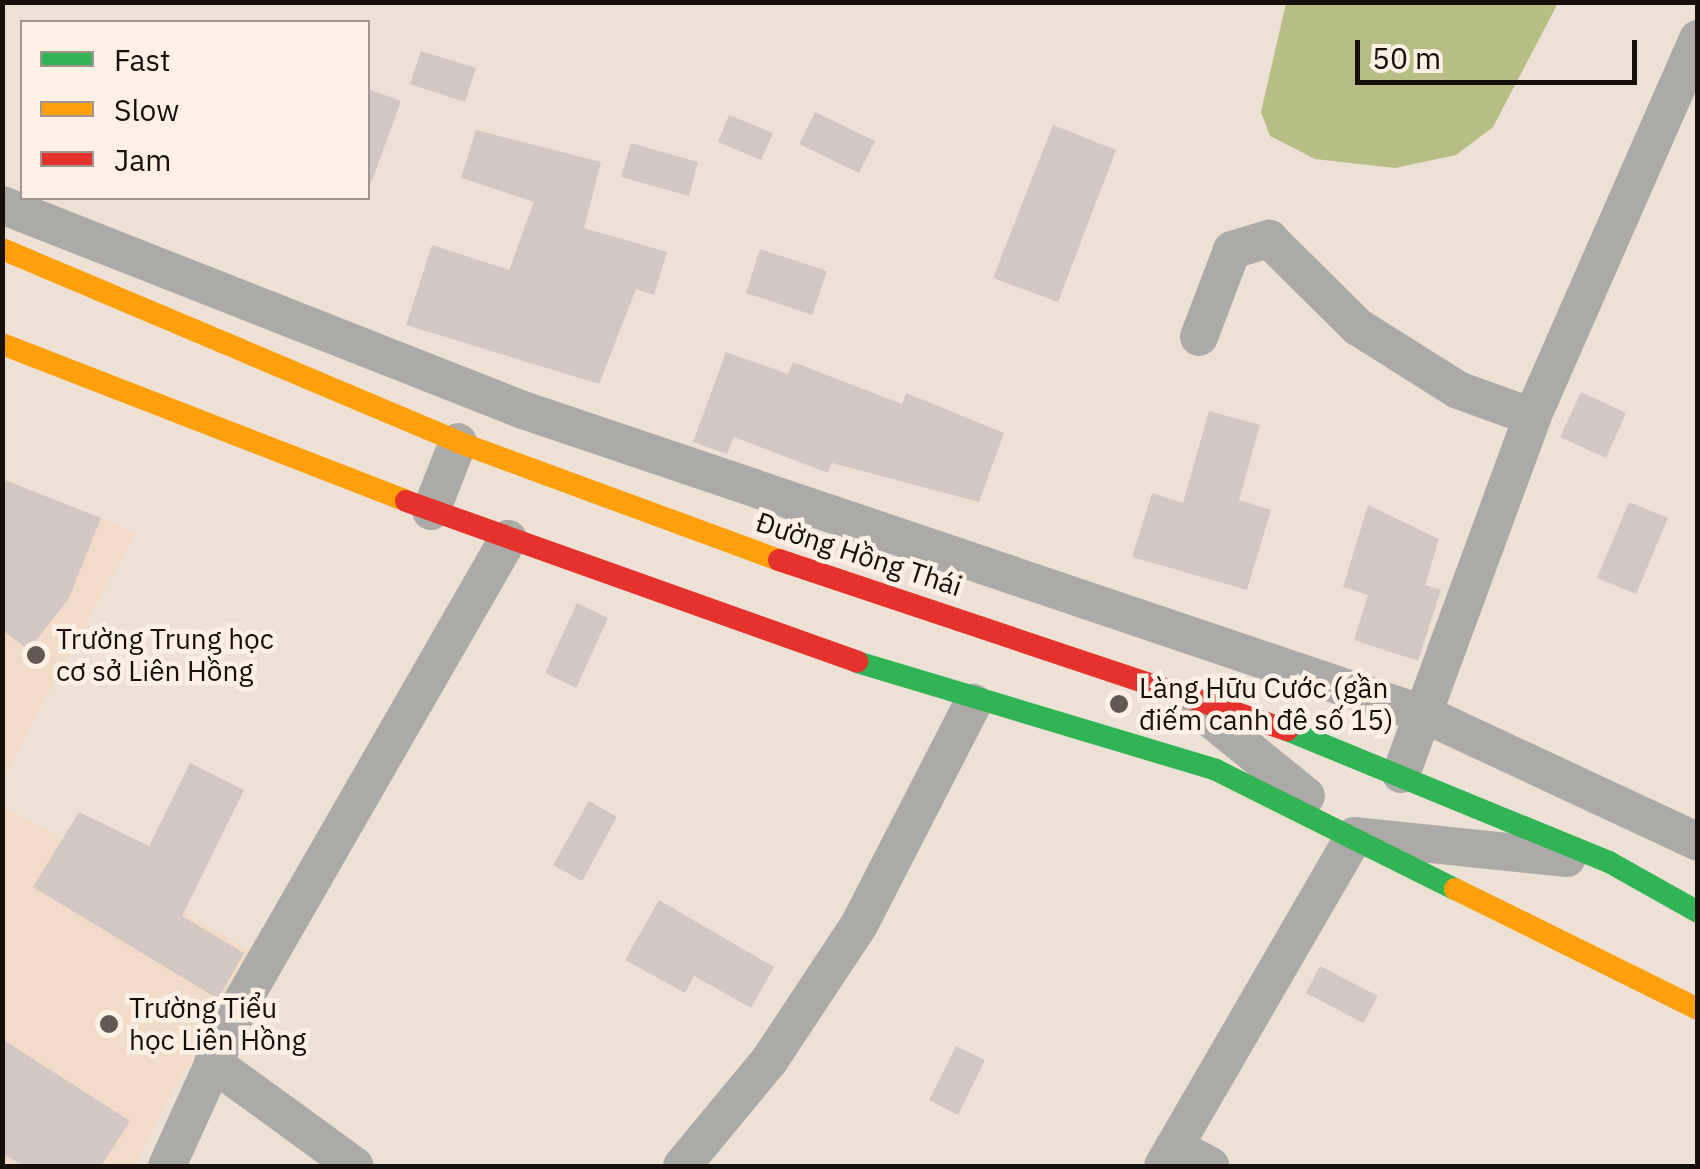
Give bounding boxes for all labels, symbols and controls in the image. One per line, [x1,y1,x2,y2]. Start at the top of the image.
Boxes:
legend [20,20,370,200]
scale bar [1360,20,1642,82]
text: 50 m [1372,38,1441,77]
text: Fast [114,40,171,79]
text: Slow [114,90,179,129]
text: Jam [114,140,172,179]
street label: Đường Hồng Thái [752,505,966,603]
place label: Trường Trung học cơ sở Liên Hồng [56,622,274,688]
marker: Trường Trung học cơ sở Liên Hồng [25,644,47,666]
place label: Làng Hữu Cước (gần điếm canh đê số 15) [1139,671,1393,737]
marker: Làng Hữu Cước (gần điếm canh đê số 15) [1108,693,1130,715]
place label: Trường Tiểu học Liên Hồng [129,991,306,1057]
marker: Trường Tiểu học Liên Hồng [98,1013,120,1035]

